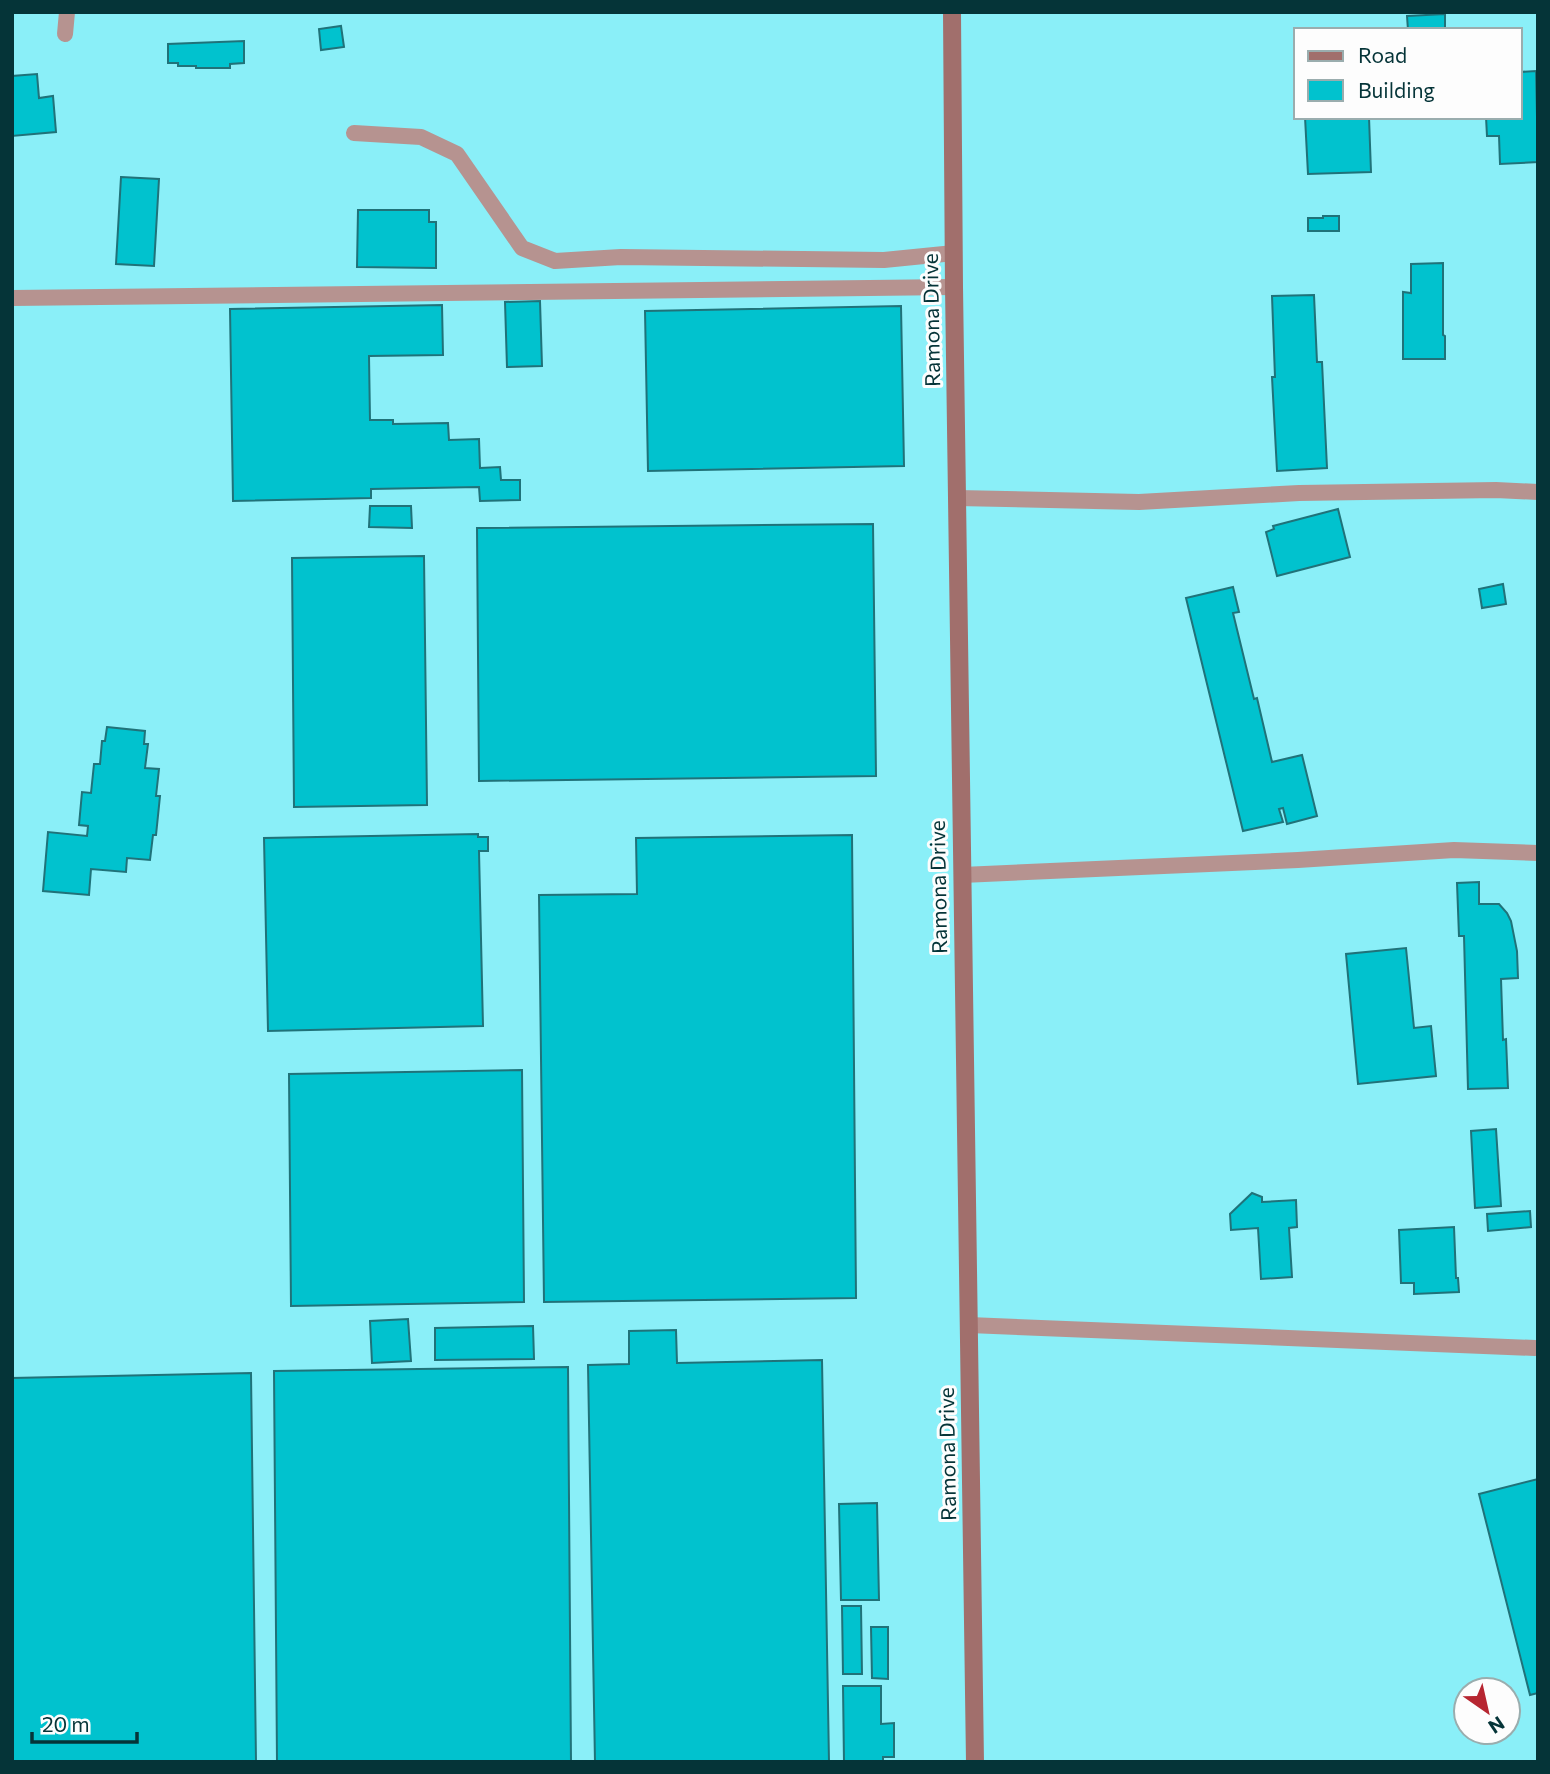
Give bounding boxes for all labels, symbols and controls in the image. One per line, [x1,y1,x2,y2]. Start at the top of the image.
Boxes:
legend [1294,28,1522,119]
text: Road [1358,42,1407,67]
text: Building [1358,77,1435,102]
street label: Ramona Drive [917,253,944,387]
street label: Ramona Drive [924,820,951,954]
street label: Ramona Drive [933,1387,960,1521]
north arrow [1452,1676,1522,1746]
scale bar [32,1700,136,1744]
text: 20 m [42,1711,90,1736]
text: N [1484,1712,1509,1739]

